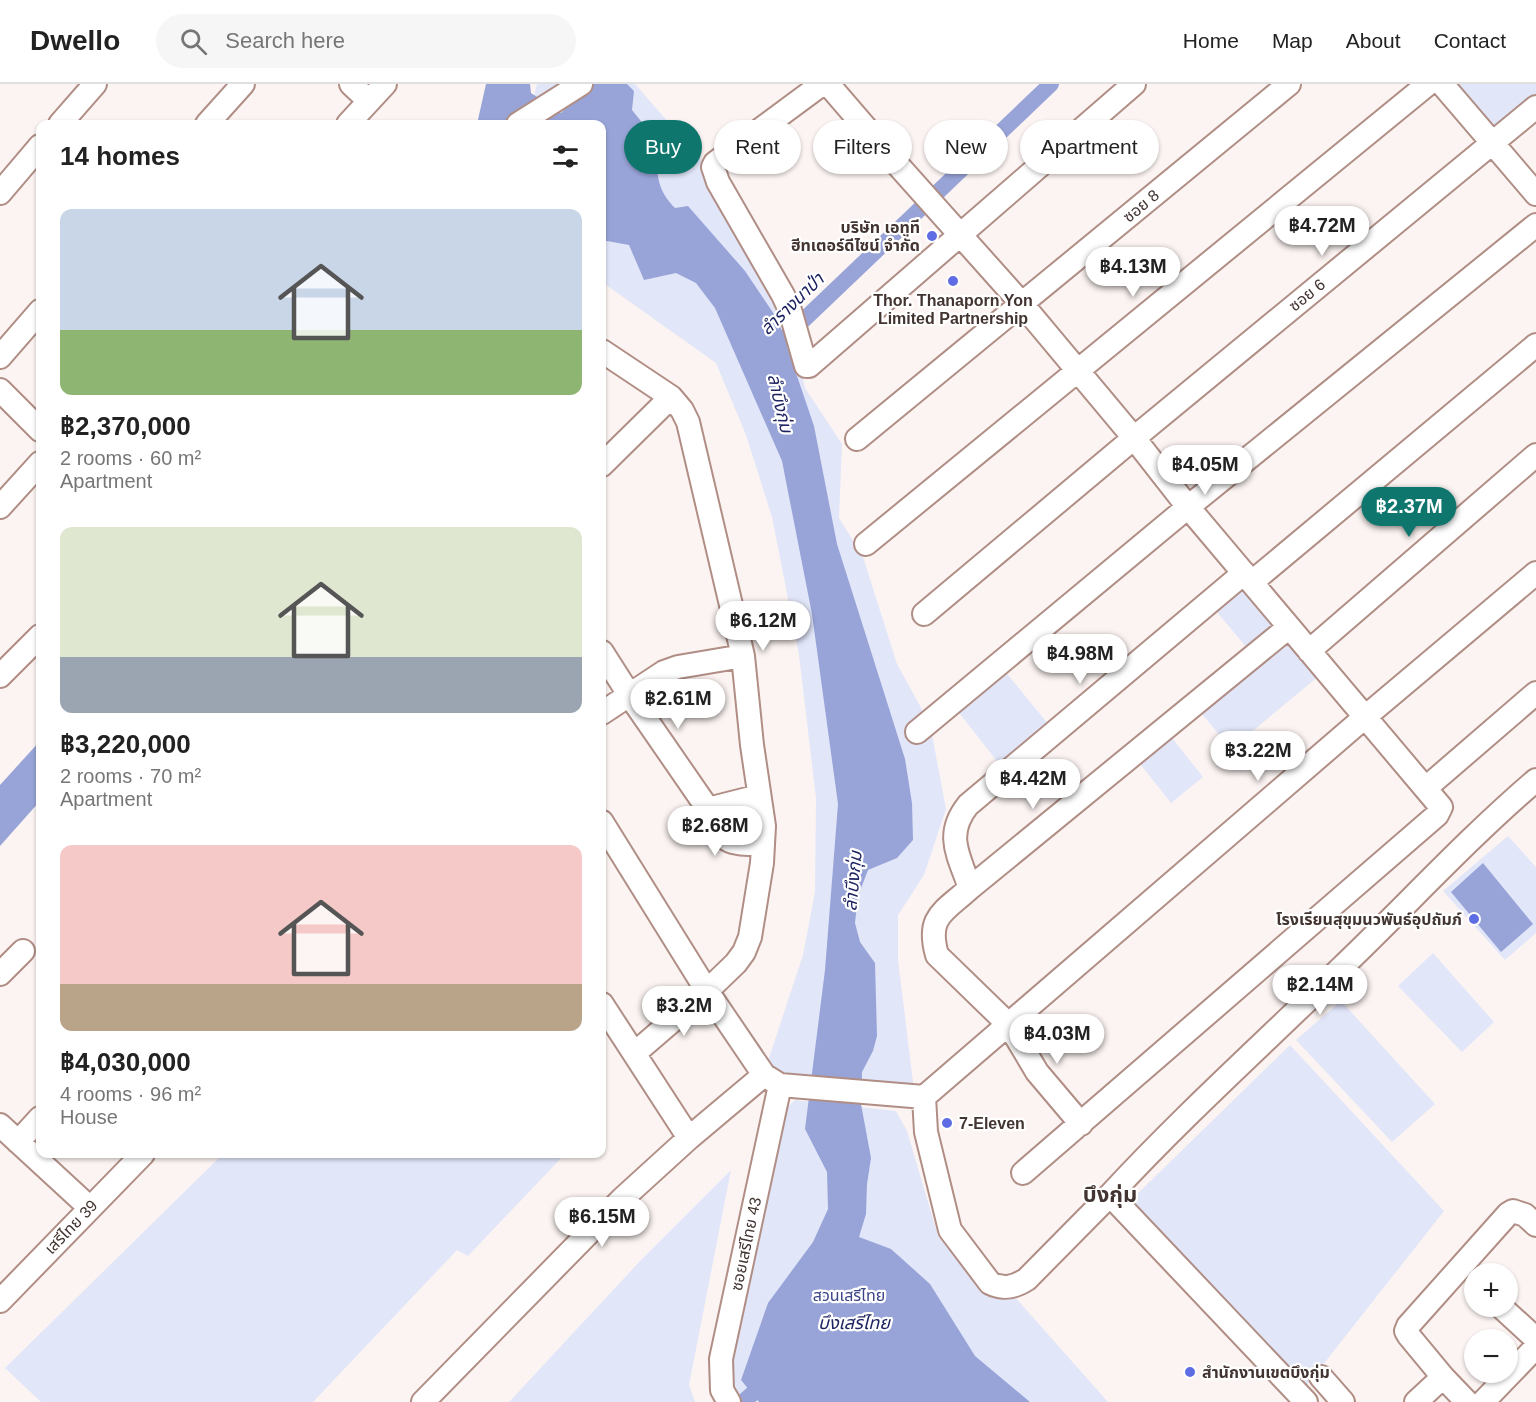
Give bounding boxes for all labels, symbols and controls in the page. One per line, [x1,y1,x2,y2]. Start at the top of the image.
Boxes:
search box [156,14,576,68]
text: Dwello [30,25,120,56]
icon: search [177,25,210,58]
text: Search here [225,28,345,53]
text: Home [1183,29,1239,52]
text: Map [1272,29,1313,52]
text: About [1346,29,1401,52]
text: Contact [1434,29,1506,52]
chip: Buy [624,120,702,174]
chip: Rent [714,120,801,174]
chip: Filters [813,120,912,174]
chip: New [924,120,1008,174]
chip: Apartment [1020,120,1159,174]
icon: filters [549,140,582,173]
text: 14 homes [60,141,180,171]
street label: ซอย 8 [1120,186,1162,226]
pin: ฿4.72M [1273,206,1371,257]
text: ฿4.72M [1288,214,1356,236]
place label: บริษัท เอทูที ฮีทเตอร์ดีไซน์ จำกัด [791,219,920,254]
marker: บริษัท เอทูที ฮีทเตอร์ดีไซน์ จำกัด [925,229,939,243]
pin: ฿4.13M [1084,247,1182,298]
icon: home [267,248,375,356]
text: ฿4.13M [1099,255,1167,277]
water label: ลำรางนาป่า [756,269,828,339]
marker: Thor. Thanaporn Yon Limited Partnership [946,274,960,288]
street label: ซอย 6 [1286,275,1328,314]
place label: Thor. Thanaporn Yon Limited Partnership [873,292,1033,327]
water label: ลำบึงกุ่ม [763,372,797,437]
text: ฿2,370,000 [60,411,191,441]
pin: ฿4.05M [1156,445,1254,496]
text: 2 rooms · 60 m² [60,447,201,469]
text: ฿4.05M [1171,453,1239,475]
text: Apartment [60,470,152,492]
pin: ฿2.37M [1360,487,1458,538]
text: ฿2.37M [1375,495,1443,517]
icon: home [267,566,375,674]
pin: ฿6.12M [714,601,812,652]
text: ฿6.12M [729,609,797,631]
pin: ฿4.98M [1031,634,1129,685]
text: ฿4.98M [1046,642,1114,664]
pin: ฿2.61M [629,679,727,730]
text: ฿2.61M [644,687,712,709]
text: ฿3,220,000 [60,729,191,759]
pin: ฿3.22M [1209,731,1307,782]
text: ฿3.22M [1224,739,1292,761]
pin: ฿4.42M [984,759,1082,810]
text: 2 rooms · 70 m² [60,765,201,787]
text: ฿4.42M [999,767,1067,789]
text: Apartment [60,788,152,810]
pin: ฿2.68M [666,806,764,857]
text: ฿2.68M [681,814,749,836]
water label: ลำบึงกุ่ม [840,848,867,912]
icon: home [267,884,375,992]
place label: โรงเรียนสุขุมนวพันธ์อุปถัมภ์ [1276,911,1462,929]
marker: โรงเรียนสุขุมนวพันธ์อุปถัมภ์ [1467,912,1481,926]
pin: ฿2.14M [1271,965,1369,1016]
text: ฿2.14M [1286,973,1354,995]
pin: ฿3.2M [642,986,726,1037]
text: ฿3.2M [656,994,712,1016]
pin: ฿4.03M [1008,1014,1106,1065]
text: ฿4.03M [1023,1022,1091,1044]
text: ฿4,030,000 [60,1047,191,1077]
text: 4 rooms · 96 m² [60,1083,201,1105]
text: House [60,1106,118,1128]
place label: 7-Eleven [959,1115,1025,1132]
marker: 7-Eleven [940,1116,954,1130]
district label: บึงกุ่ม [1083,1182,1137,1208]
street label: ซอยเสรีไทย 43 [728,1195,764,1292]
street label: เสรีไทย 39 [41,1197,101,1257]
pin: ฿6.15M [553,1197,651,1248]
text: ฿6.15M [568,1205,636,1227]
map controls [1464,1263,1518,1383]
button: + [1464,1263,1518,1317]
park label: สวนเสรีไทย [813,1287,885,1304]
water label: บึงเสรีไทย [818,1313,891,1333]
button: − [1464,1329,1518,1383]
place label: สำนักงานเขตบึงกุ่ม [1202,1364,1330,1382]
marker: สำนักงานเขตบึงกุ่ม [1183,1365,1197,1379]

